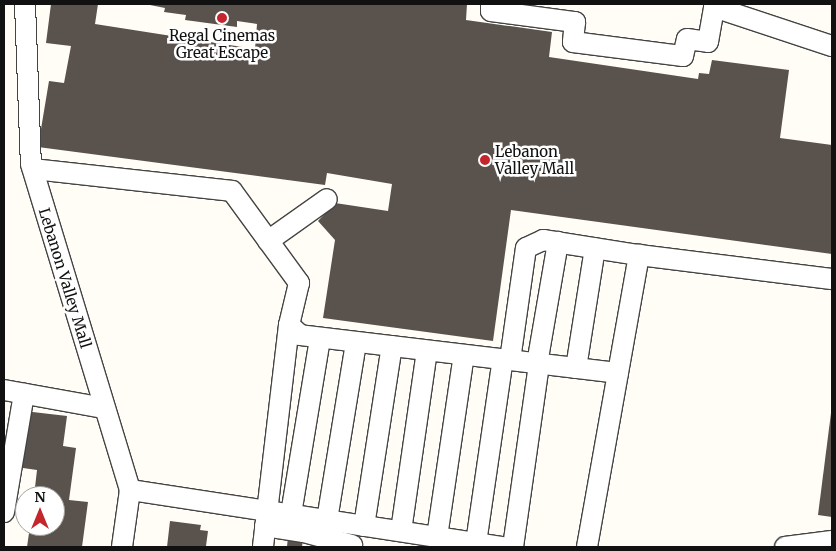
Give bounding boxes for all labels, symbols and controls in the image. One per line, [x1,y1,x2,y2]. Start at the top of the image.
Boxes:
marker: Regal Cinemas Great Escape [216,12,228,24]
place label: Regal Cinemas Great Escape [169,26,275,61]
place label: Lebanon Valley Mall [495,142,574,177]
marker: Lebanon Valley Mall [479,154,491,166]
street label: Lebanon Valley Mall [35,206,95,350]
north arrow [15,486,65,536]
text: N [34,488,46,506]

